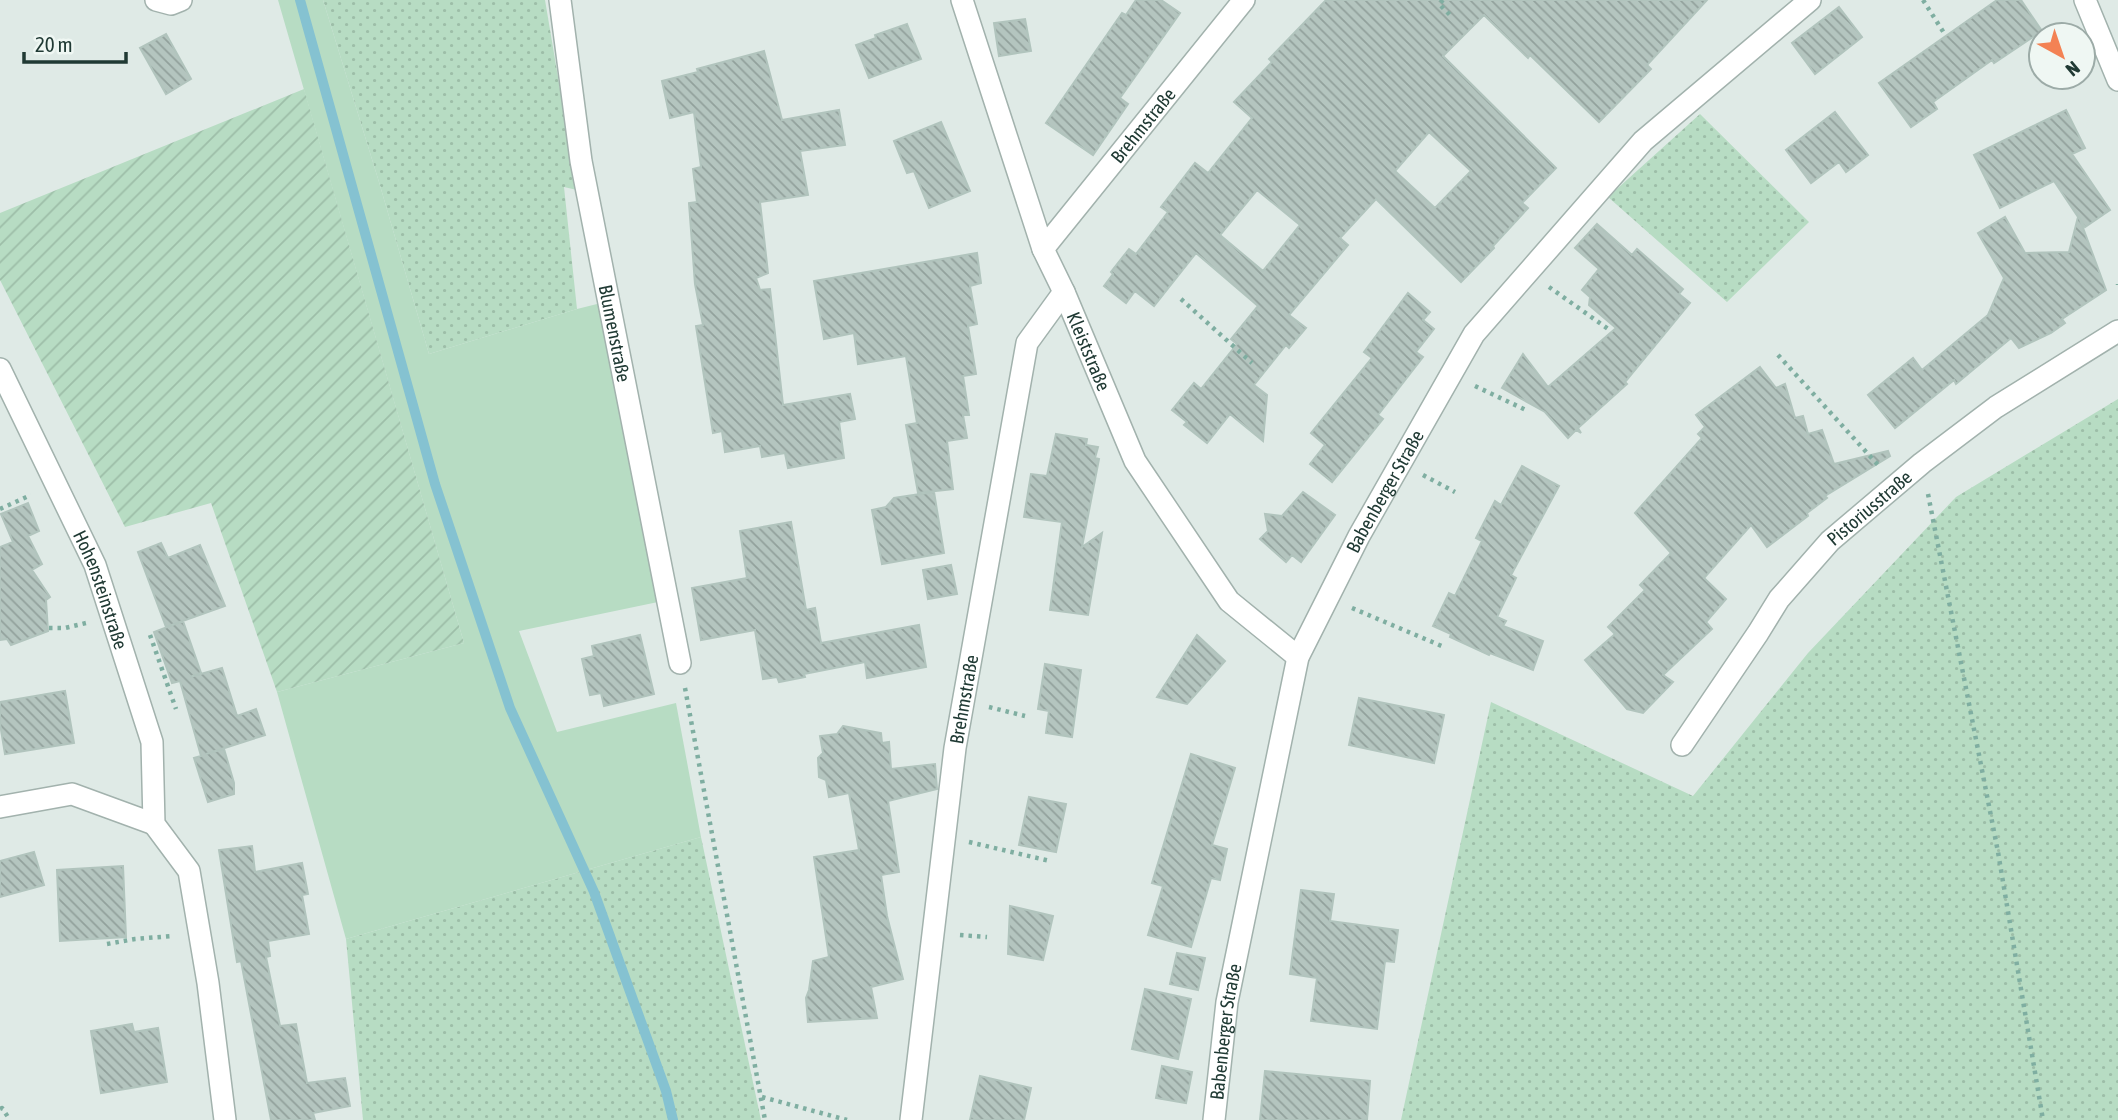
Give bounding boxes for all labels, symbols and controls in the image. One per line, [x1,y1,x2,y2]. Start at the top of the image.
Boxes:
scale bar [24,21,126,65]
north arrow [2027,21,2097,91]
text: 20 m [35,32,73,56]
text: N [2062,57,2084,81]
street label: Brehmstraße [1106,83,1180,167]
street label: Blumenstraße [595,283,635,384]
street label: Kleiststraße [1063,309,1115,394]
street label: Babenberger Straße [1341,426,1428,556]
street label: Pistoriusstraße [1822,466,1916,550]
street label: Hohensteinstraße [69,527,132,652]
street label: Brehmstraße [945,653,982,746]
street label: Babenberger Straße [1205,962,1246,1101]

